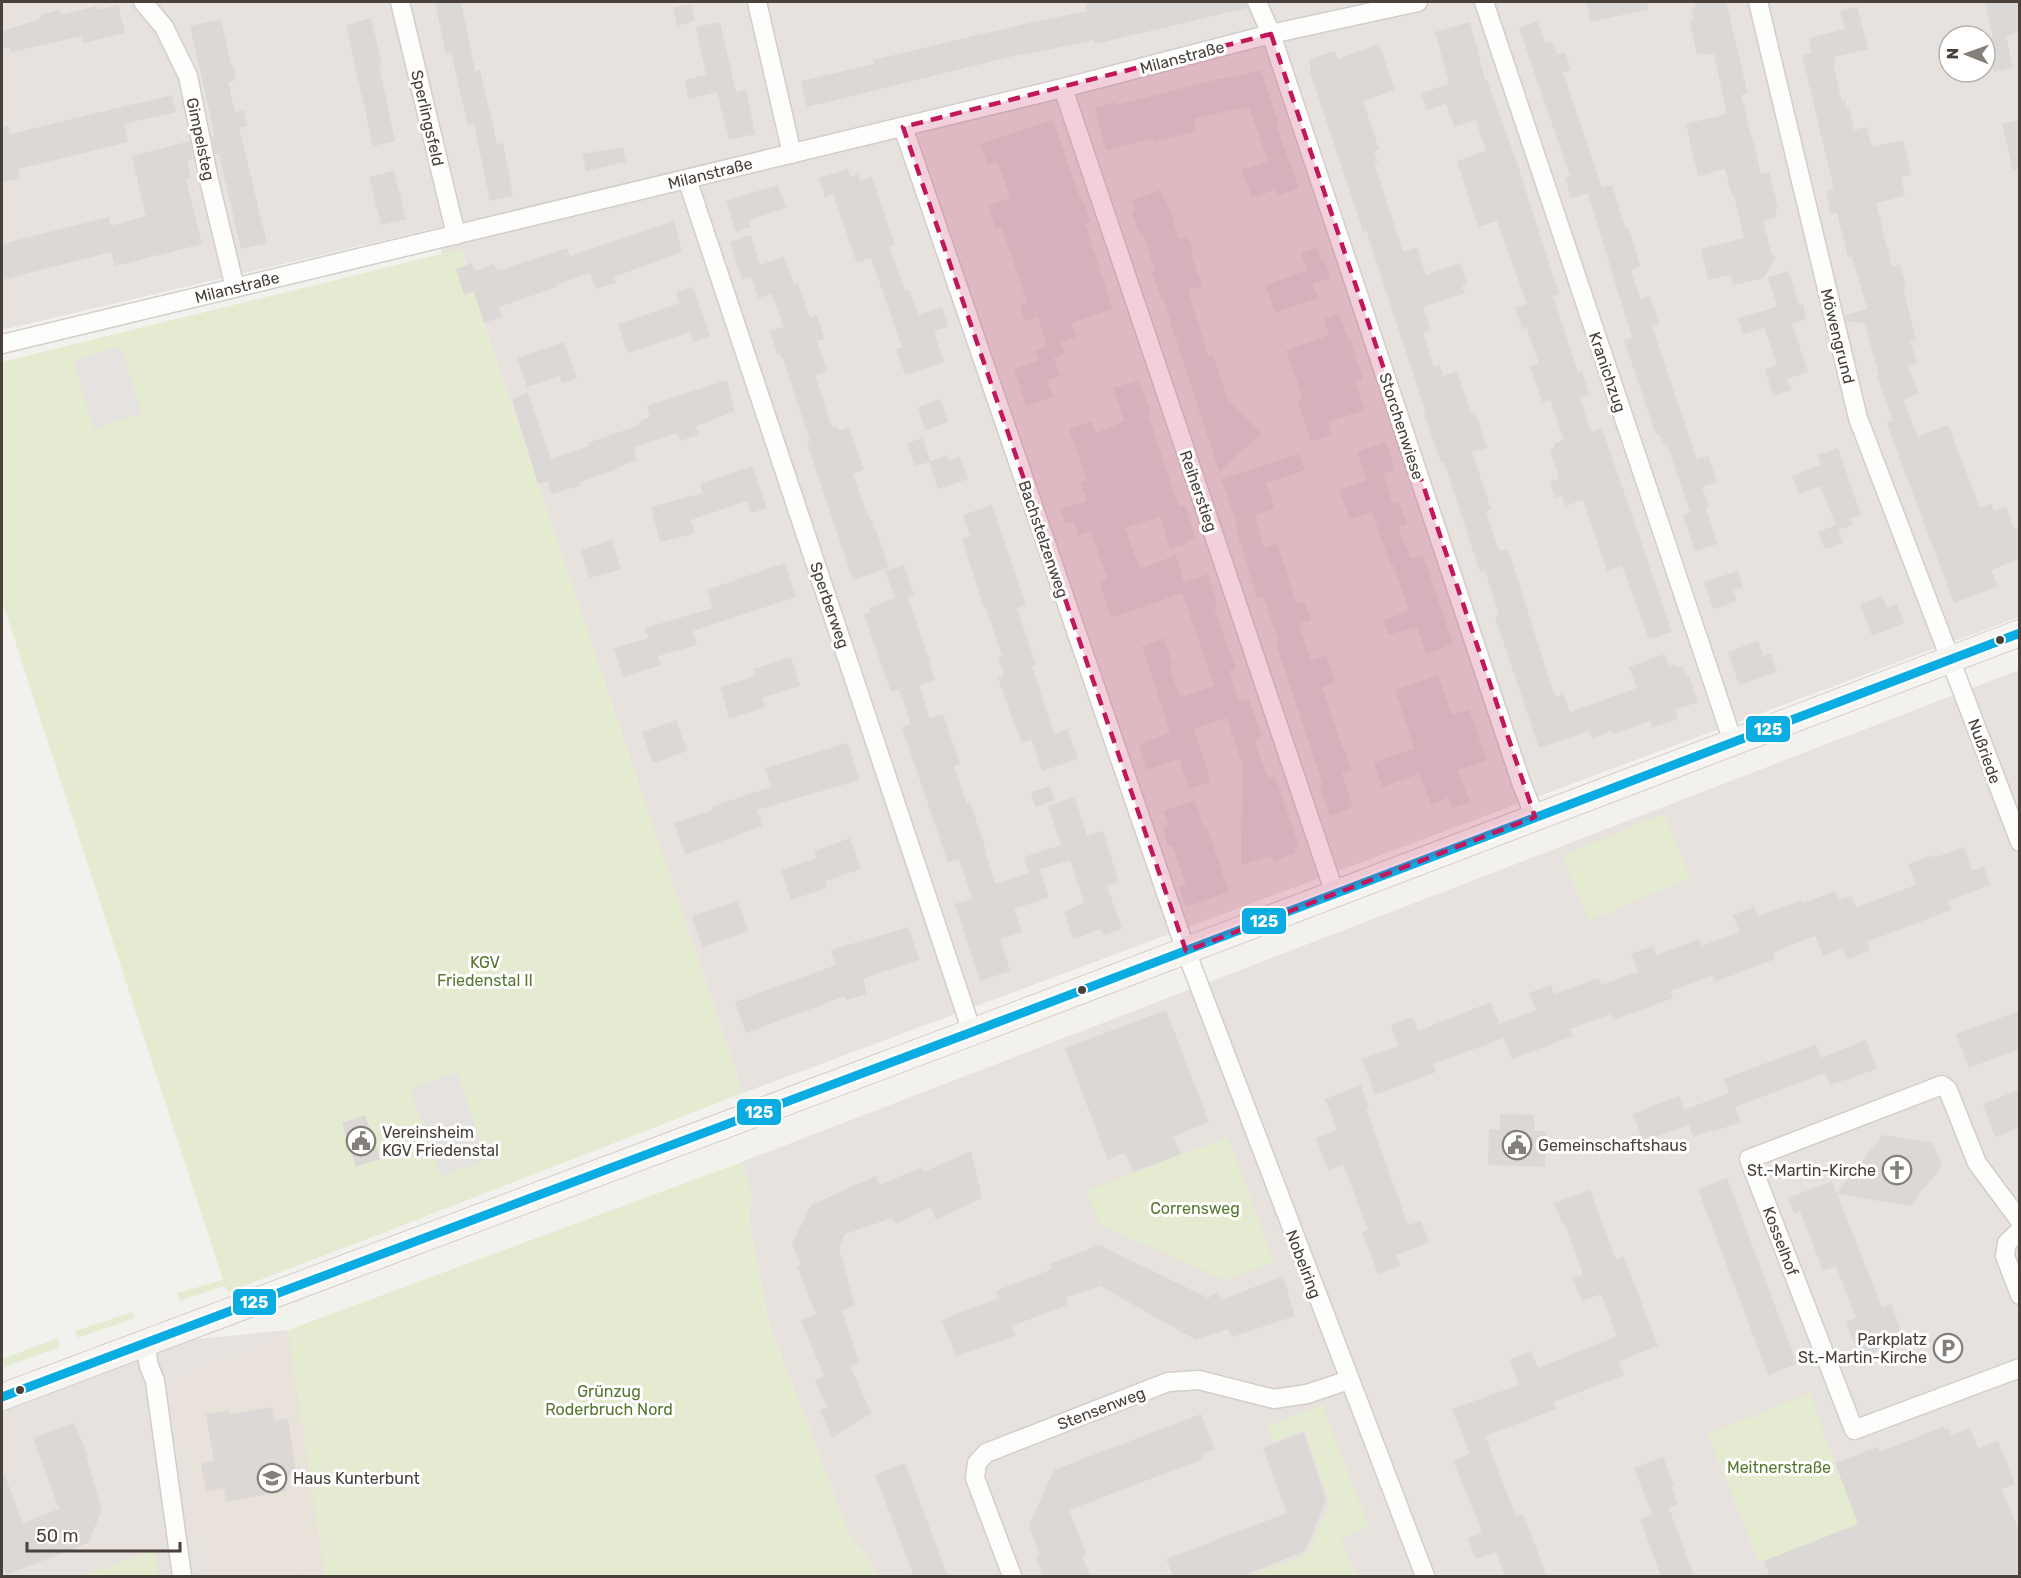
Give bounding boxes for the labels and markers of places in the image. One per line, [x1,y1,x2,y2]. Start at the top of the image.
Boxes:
unlabelled marker [1994,634,2006,646]
unlabelled marker [1076,984,1088,996]
place label: Vereinsheim KGV Friedenstal [382,1123,499,1160]
public building icon: Vereinsheim KGV Friedenstal [345,1125,377,1157]
public building icon: Gemeinschaftshaus [1501,1129,1533,1161]
place label: Gemeinschaftshaus [1538,1136,1687,1155]
church icon: St.-Martin-Kirche [1881,1154,1913,1186]
place label: St.-Martin-Kirche [1747,1161,1876,1180]
place label: Parkplatz St.-Martin-Kirche [1798,1330,1927,1367]
parking icon: Parkplatz St.-Martin-Kirche [1932,1332,1964,1364]
unlabelled marker [14,1384,26,1396]
school or university icon: Haus Kunterbunt [256,1462,288,1494]
place label: Haus Kunterbunt [293,1469,420,1488]

